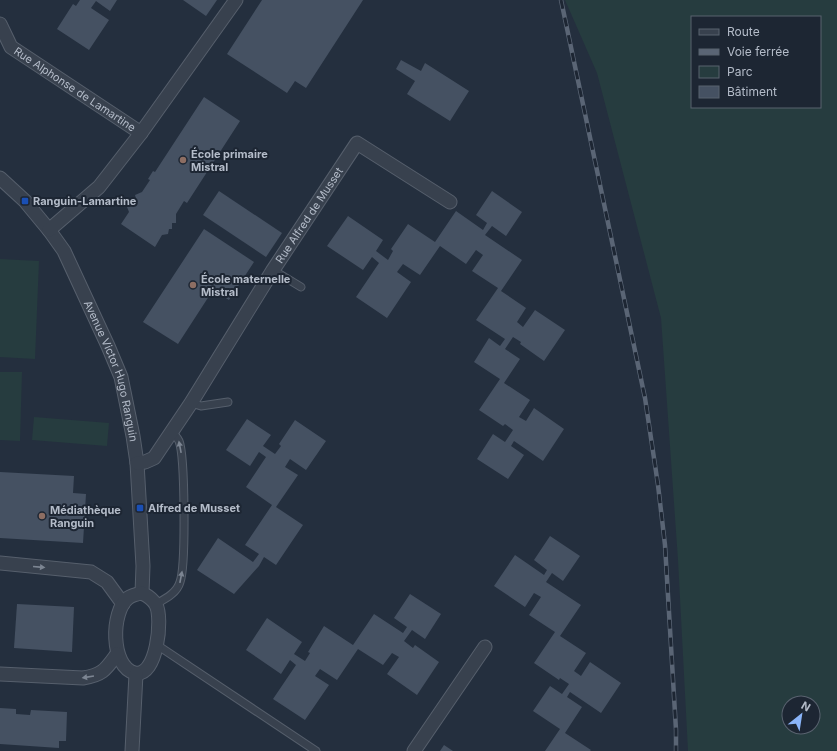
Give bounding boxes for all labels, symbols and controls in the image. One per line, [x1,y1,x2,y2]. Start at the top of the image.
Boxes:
legend [691,16,821,108]
text: Route [727,24,760,39]
street label: Rue Alphonse de Lamartine [11,44,138,135]
text: Voie ferrée [727,44,789,59]
text: Parc [727,64,753,79]
text: Bâtiment [727,84,777,99]
place label: École primaire Mistral [191,147,268,174]
marker: École primaire Mistral [178,155,188,165]
street label: Rue Alfred de Musset [272,164,346,266]
place label: Ranguin-Lamartine [33,194,137,208]
marker: Ranguin-Lamartine [20,196,30,206]
place label: École maternelle Mistral [201,272,291,299]
marker: École maternelle Mistral [188,280,198,290]
street label: Avenue Victor Hugo Ranguin [81,298,141,443]
one-way arrow [176,441,182,453]
place label: Alfred de Musset [148,501,240,515]
place label: Médiathèque Ranguin [50,503,121,530]
marker: Alfred de Musset [135,503,145,513]
marker: Médiathèque Ranguin [37,511,47,521]
one-way arrow [33,563,45,570]
one-way arrow [178,570,184,583]
one-way arrow [82,674,94,680]
north arrow [781,695,821,735]
text: N [799,698,813,714]

